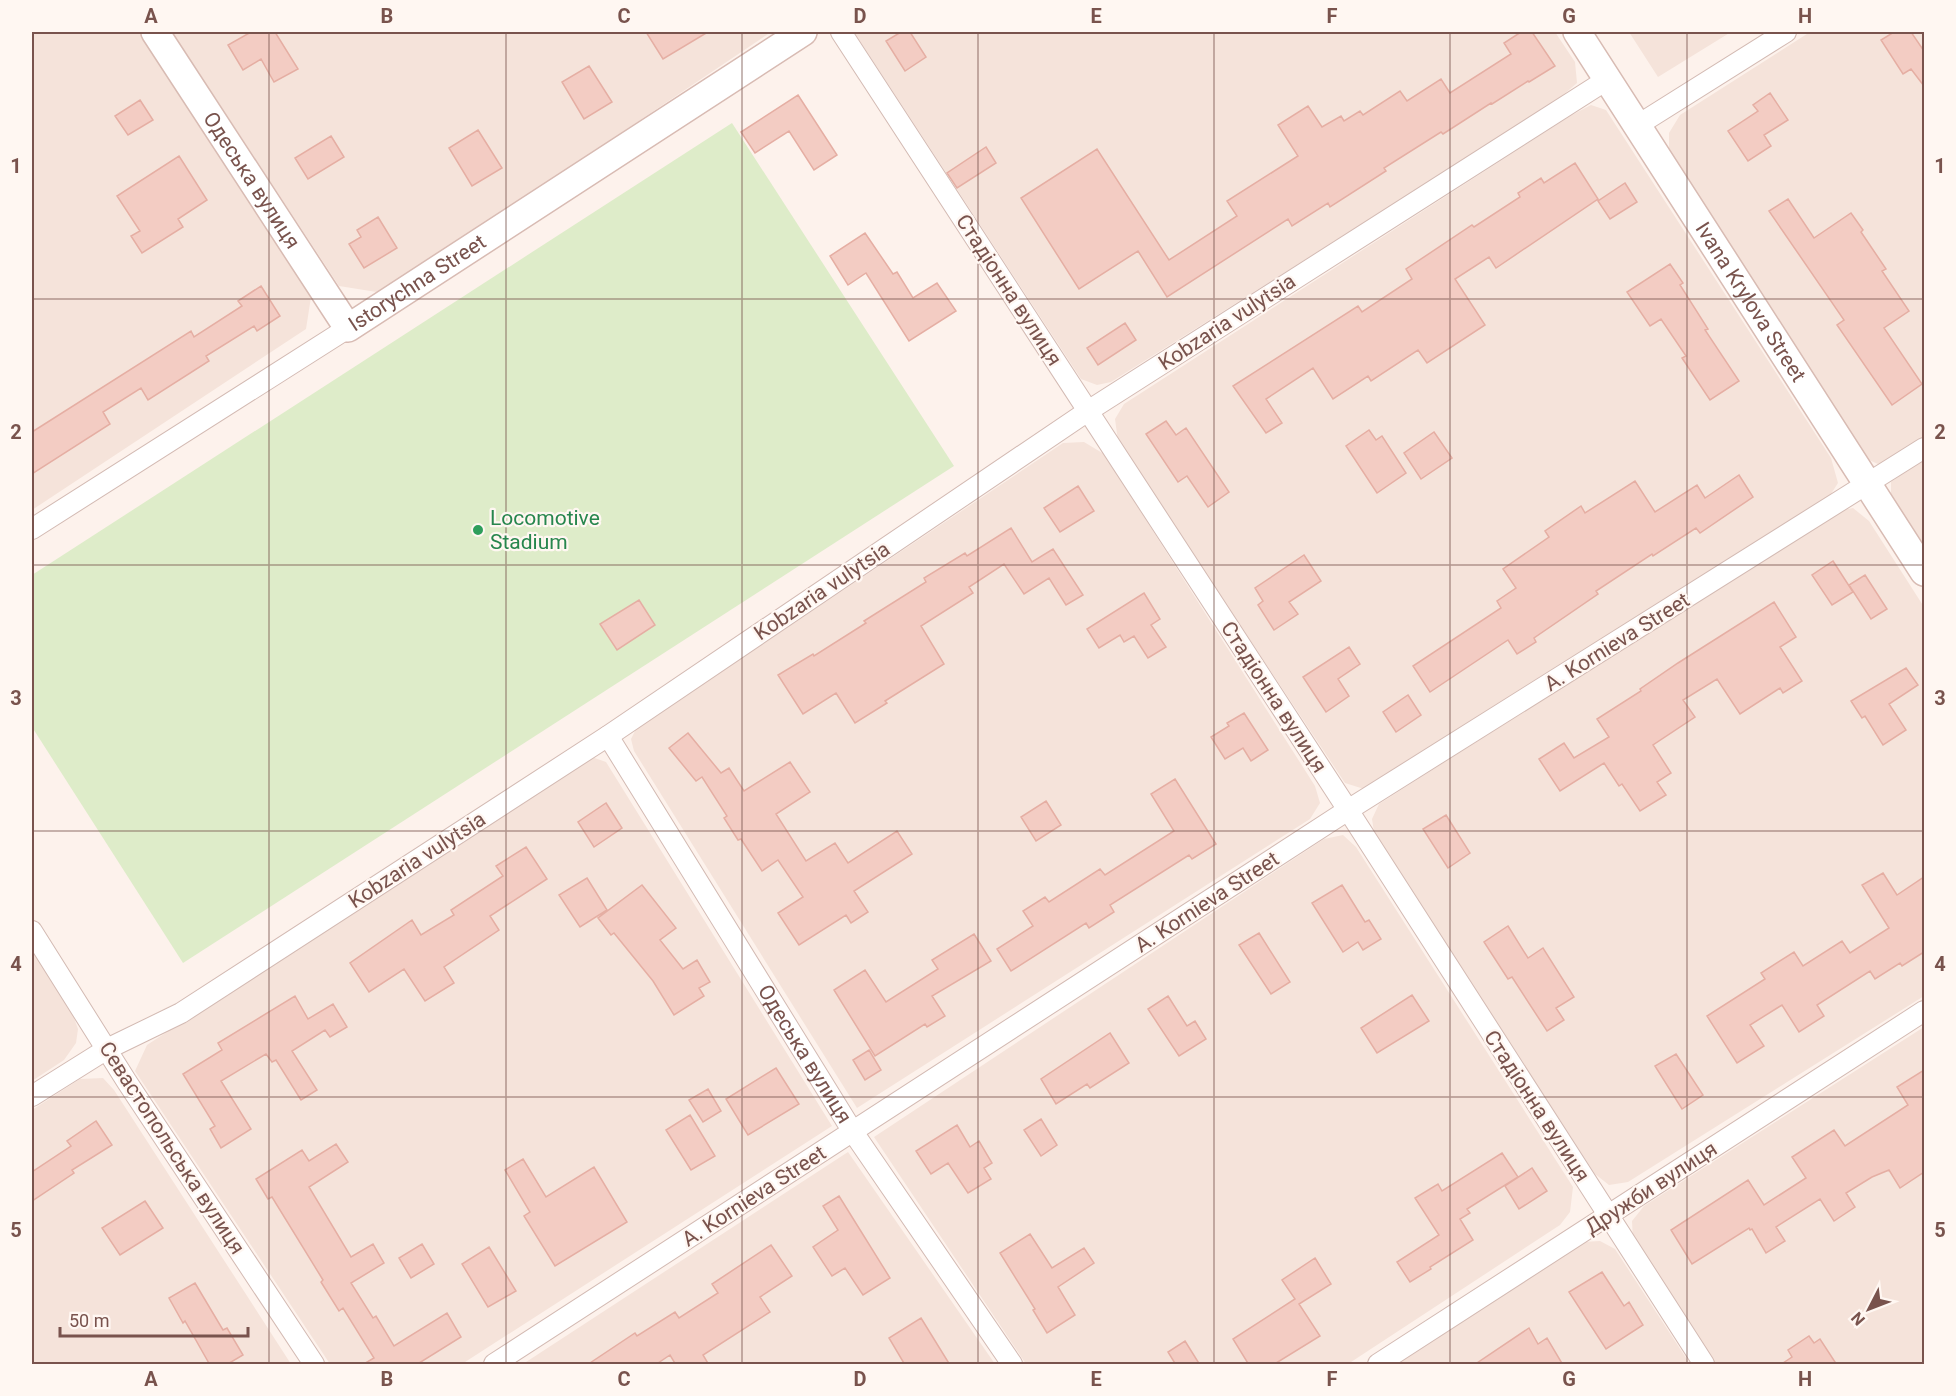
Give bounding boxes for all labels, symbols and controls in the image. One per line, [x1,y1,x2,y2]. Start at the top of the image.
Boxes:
text: A [144,4,158,28]
text: B [381,4,393,28]
text: C [617,4,631,28]
text: D [854,4,867,28]
text: E [1090,4,1102,28]
text: F [1327,4,1338,28]
text: G [1562,4,1576,28]
text: H [1798,4,1812,28]
street label: Одеська вулиця [198,107,305,253]
text: 1 [10,154,22,178]
text: 1 [1934,154,1946,178]
street label: Стадіонна вулиця [951,210,1067,370]
street label: Ivana Krylova Street [1690,218,1811,386]
street label: Istorychna Street [344,230,490,336]
street label: Kobzaria vulytsia [1154,269,1300,375]
text: 2 [10,420,22,444]
text: 2 [1934,420,1946,444]
place label: Locomotive Stadium [490,506,600,554]
marker: Locomotive Stadium [471,523,485,537]
street label: Kobzaria vulytsia [750,537,894,645]
street label: A. Kornieva Street [1540,588,1694,696]
street label: Стадіонна вулиця [1216,617,1332,777]
text: 3 [10,686,22,710]
text: 3 [1934,686,1946,710]
street label: Kobzaria vulytsia [344,807,490,913]
street label: A. Kornieva Street [1131,847,1283,957]
text: 4 [10,952,22,976]
text: 4 [1934,952,1946,976]
street label: Одеська вулиця [753,980,857,1128]
street label: Стадіонна вулиця [1479,1026,1595,1186]
street label: Севастопольська вулиця [94,1037,250,1259]
street label: Дружби вулиця [1581,1137,1721,1239]
street label: A. Kornieva Street [678,1141,830,1251]
text: 5 [10,1218,22,1242]
text: 5 [1934,1218,1946,1242]
north arrow [1839,1279,1899,1339]
scale bar [60,1300,248,1338]
text: N [1847,1308,1869,1329]
text: 50 m [69,1310,109,1331]
text: A [144,1367,158,1391]
text: B [381,1367,393,1391]
text: C [617,1367,631,1391]
text: D [854,1367,867,1391]
text: E [1090,1367,1102,1391]
text: F [1327,1367,1338,1391]
text: G [1562,1367,1576,1391]
text: H [1798,1367,1812,1391]

